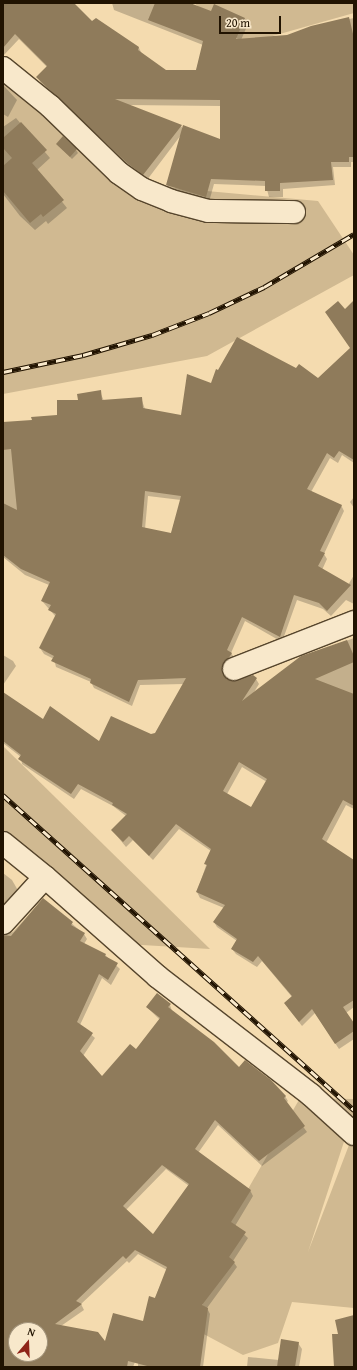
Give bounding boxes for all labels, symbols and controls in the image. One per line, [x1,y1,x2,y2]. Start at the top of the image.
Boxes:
scale bar [221,8,283,34]
text: 20 m [226,14,250,31]
north arrow [8,1322,48,1362]
text: N [25,1323,38,1340]

